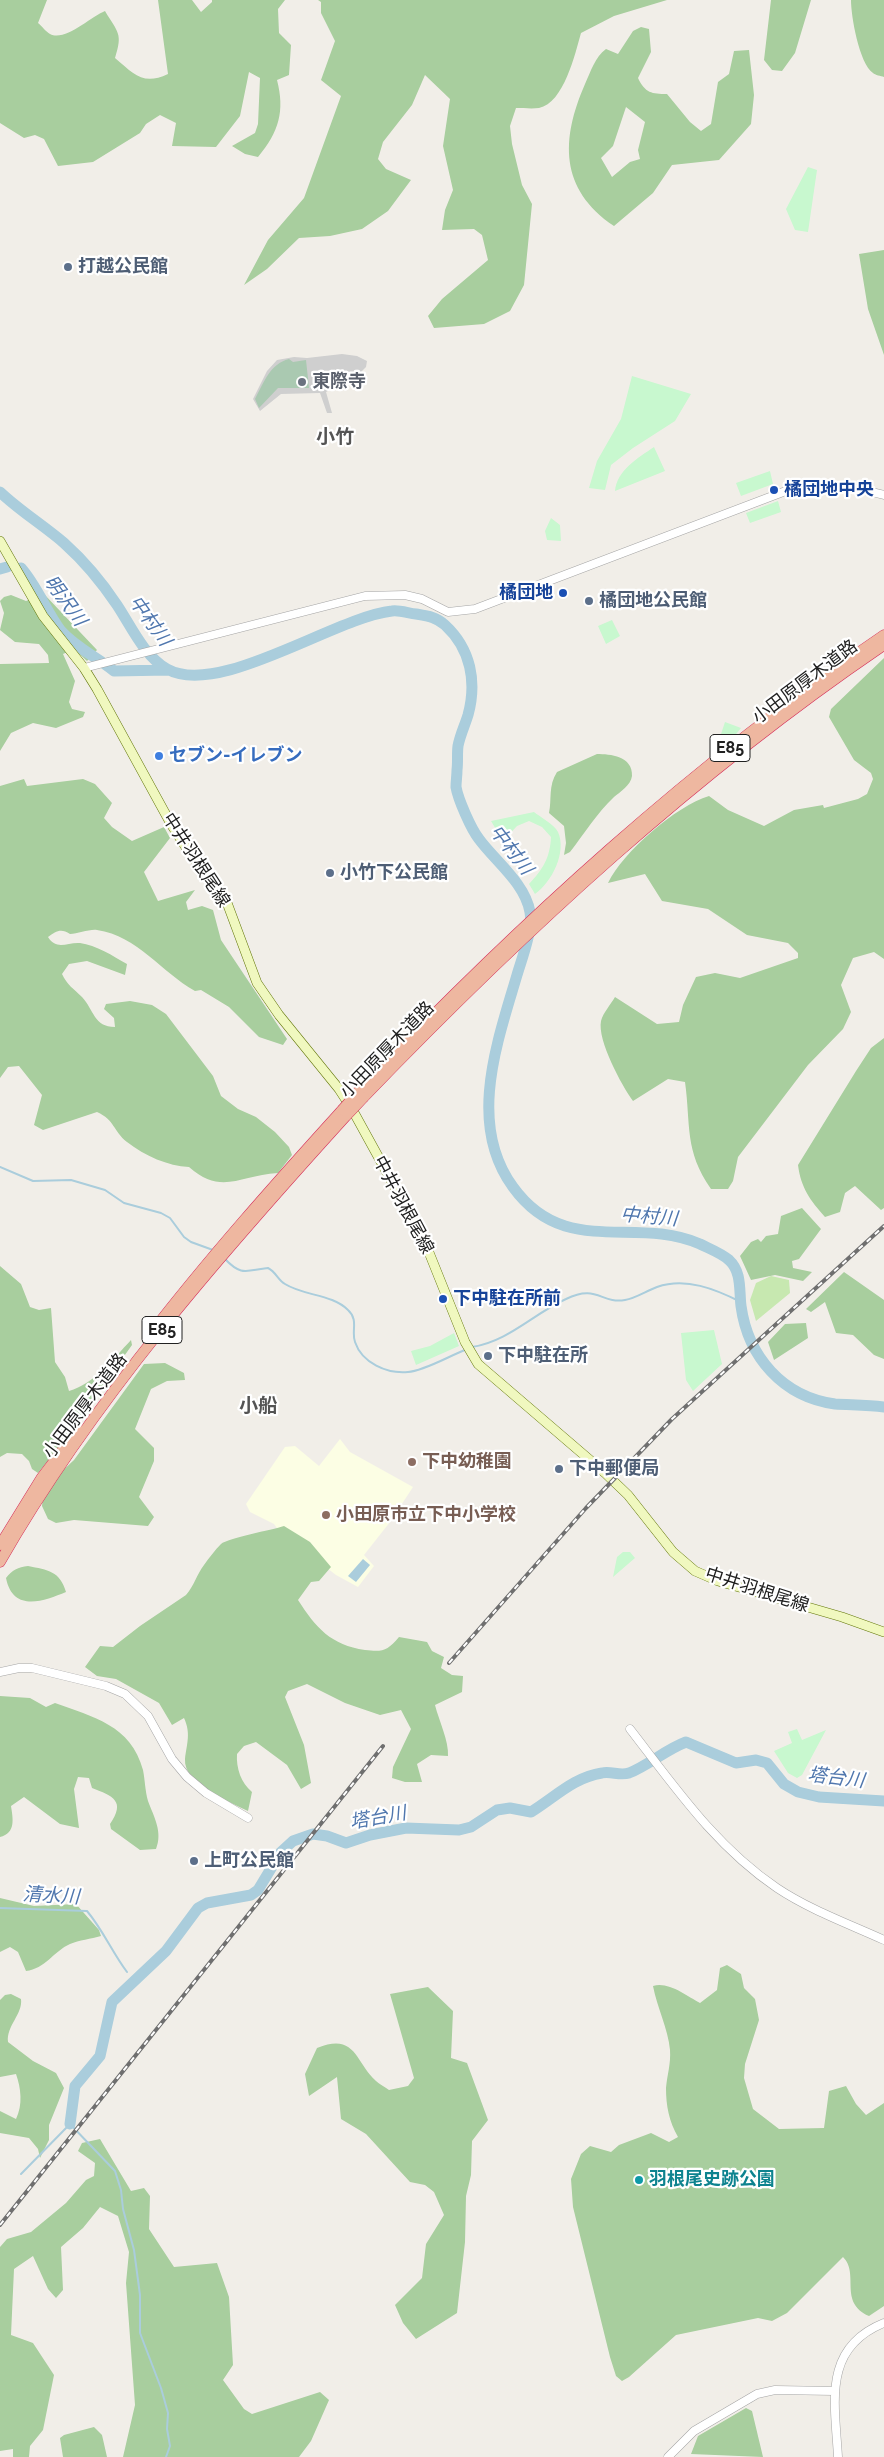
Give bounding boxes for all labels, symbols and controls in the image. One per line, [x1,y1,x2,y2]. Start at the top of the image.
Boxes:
place label: 打越公民館 [78,256,168,278]
marker: 打越公民館 [62,261,74,273]
place label: 東際寺 [312,371,366,393]
marker: 東際寺 [296,376,308,388]
district label: 小竹 [316,426,354,448]
place label: 橘団地中央 [784,479,874,501]
marker: 橘団地中央 [768,484,780,496]
water label: 明沢川 [39,571,91,631]
place label: 橘団地 [499,582,553,604]
marker: 橘団地 [557,587,569,599]
place label: 橘団地公民館 [599,590,707,612]
water label: 中村川 [124,591,176,651]
marker: 橘団地公民館 [583,595,595,607]
street label: 小田原厚木道路 [748,635,862,729]
road number: E85 [710,734,750,761]
place label: セブン-イレブン [169,745,303,767]
marker: セブン-イレブン [153,750,165,762]
street label: 中井羽根尾線 [158,809,234,911]
water label: 中村川 [484,821,538,879]
place label: 小竹下公民館 [340,862,448,884]
marker: 小竹下公民館 [324,867,336,879]
street label: 小田原厚木道路 [335,997,439,1103]
street label: 中井羽根尾線 [368,1152,438,1258]
water label: 中村川 [620,1203,678,1231]
place label: 下中駐在所前 [453,1288,561,1310]
marker: 下中駐在所前 [437,1293,449,1305]
road number: E85 [142,1316,182,1344]
place label: 下中駐在所 [498,1345,588,1367]
street label: 小田原厚木道路 [38,1349,132,1463]
marker: 下中駐在所 [482,1350,494,1362]
district label: 小船 [239,1395,277,1417]
place label: 下中幼稚園 [422,1451,512,1473]
marker: 下中幼稚園 [406,1456,418,1468]
place label: 下中郵便局 [569,1458,659,1480]
marker: 下中郵便局 [553,1463,565,1475]
place label: 小田原市立下中小学校 [336,1504,516,1526]
marker: 小田原市立下中小学校 [320,1509,332,1521]
street label: 中井羽根尾線 [702,1563,812,1617]
water label: 塔台川 [806,1763,866,1793]
water label: 塔台川 [348,1802,408,1834]
place label: 上町公民館 [204,1850,294,1872]
marker: 上町公民館 [188,1855,200,1867]
water label: 清水川 [22,1883,80,1909]
place label: 羽根尾史跡公園 [649,2169,775,2191]
marker: 羽根尾史跡公園 [633,2174,645,2186]

